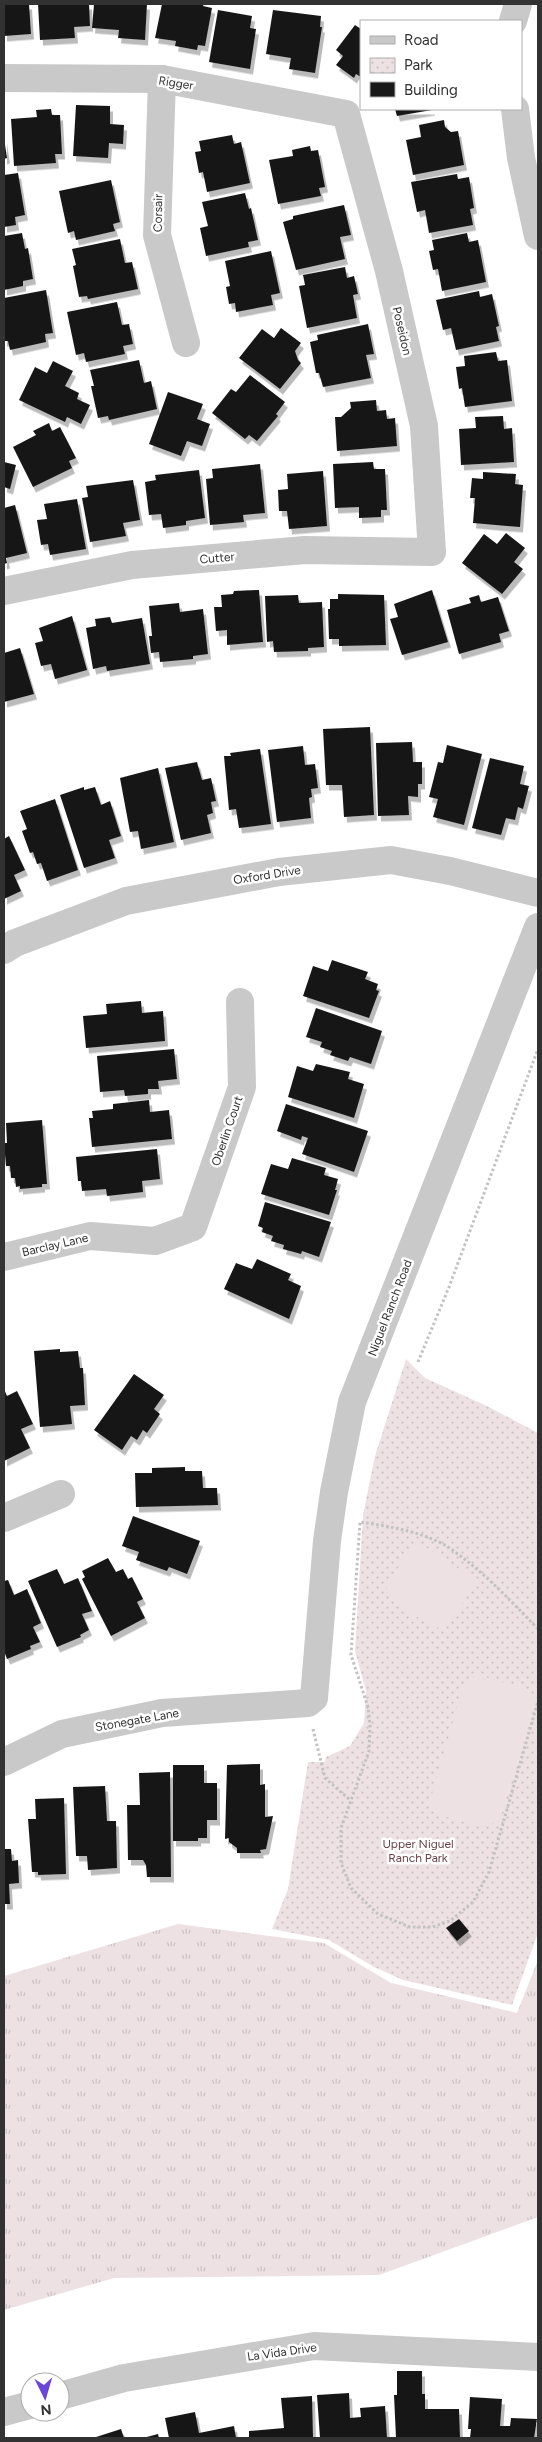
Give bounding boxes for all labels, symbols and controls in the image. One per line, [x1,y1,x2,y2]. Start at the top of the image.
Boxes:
legend [360,20,522,110]
text: Road [404,31,439,49]
text: Park [404,56,433,74]
street label: Rigger [158,73,194,93]
text: Building [404,81,458,99]
street label: Corsair [151,194,165,232]
street label: Poseidon [390,305,414,357]
street label: Cutter [199,550,235,566]
street label: Oxford Drive [232,863,302,887]
street label: Oberlin Court [209,1094,246,1168]
street label: Barclay Lane [21,1230,90,1259]
street label: Niguel Ranch Road [365,1258,415,1358]
street label: Stonegate Lane [94,1706,180,1734]
park label: Upper Niguel Ranch Park [382,1837,454,1865]
street label: La Vida Drive [246,2340,318,2364]
north arrow [20,2372,70,2422]
text: N [40,2401,52,2418]

